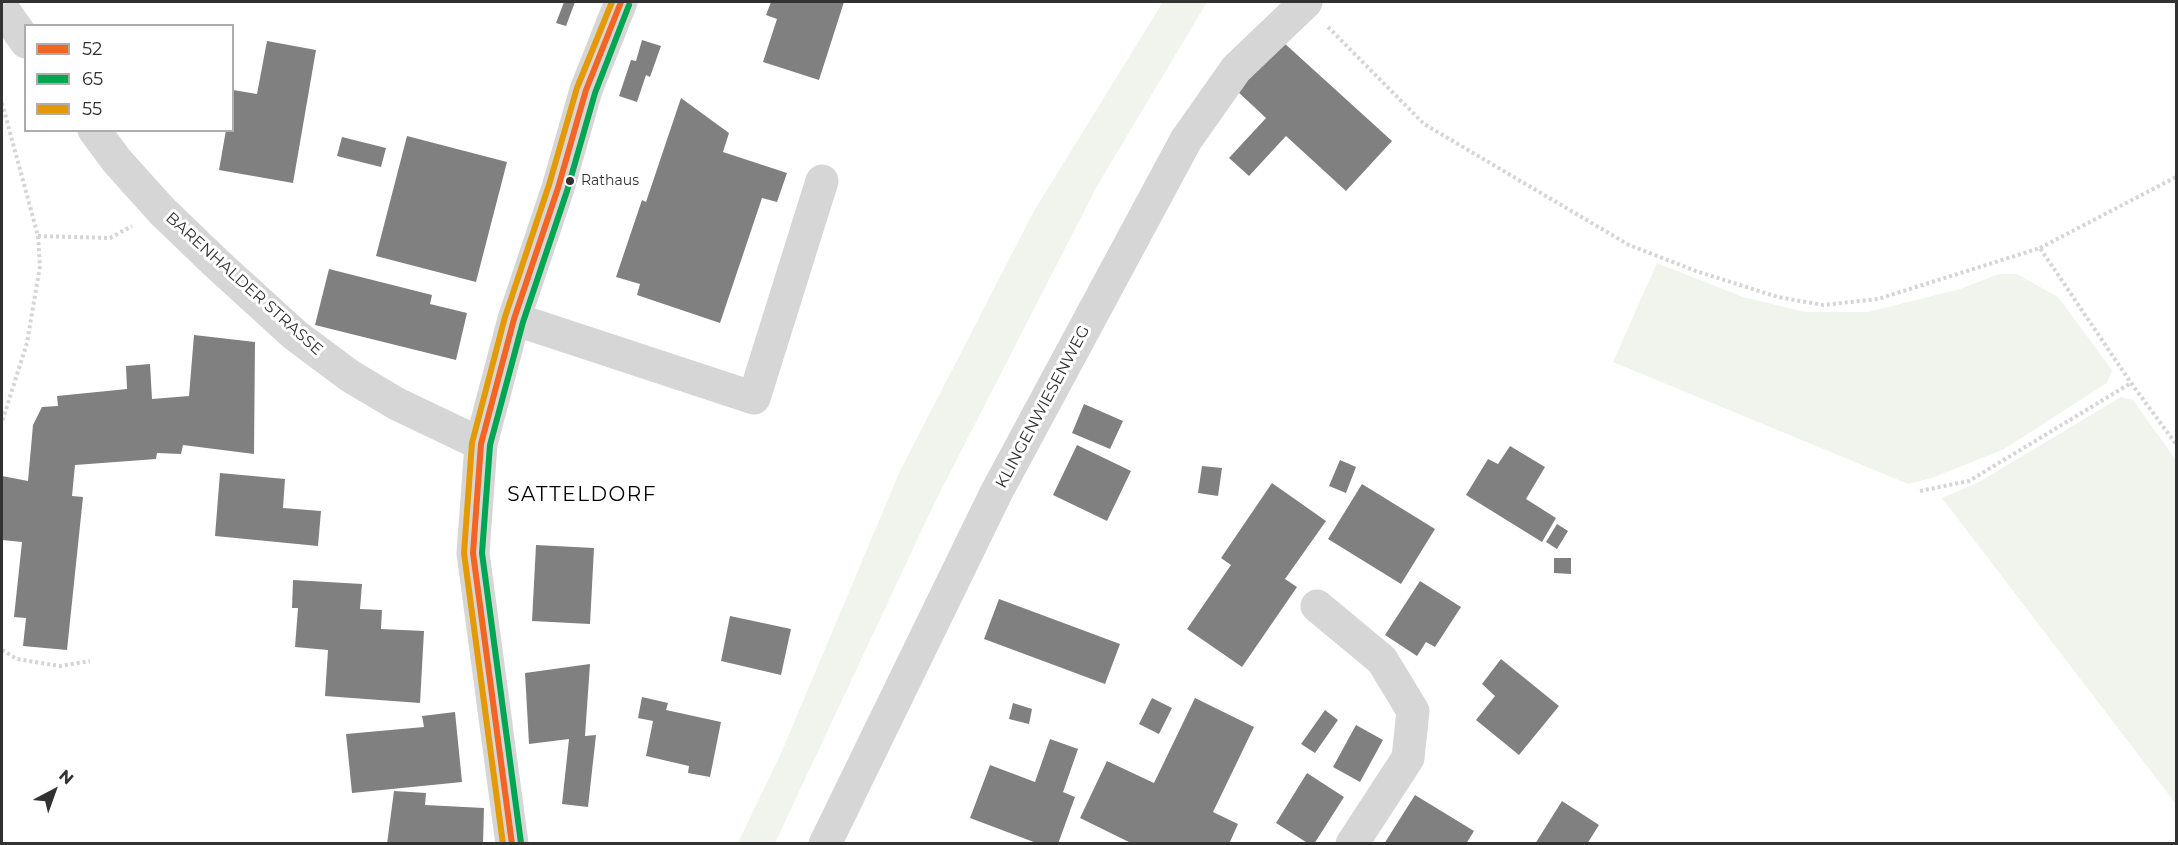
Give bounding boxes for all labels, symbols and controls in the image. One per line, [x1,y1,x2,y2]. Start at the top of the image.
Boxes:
legend [24,24,234,132]
text: 52 [82,38,102,60]
text: 65 [82,68,103,90]
text: 55 [82,98,102,120]
place label: Rathaus [581,173,639,189]
marker: Rathaus [564,175,576,187]
street label: BARENHALDER STRASSE [162,208,326,360]
street label: KLINGENWIESENWEG [992,322,1094,492]
district label: SATTELDORF [507,483,657,507]
north arrow [24,761,84,821]
text: N [55,766,77,788]

